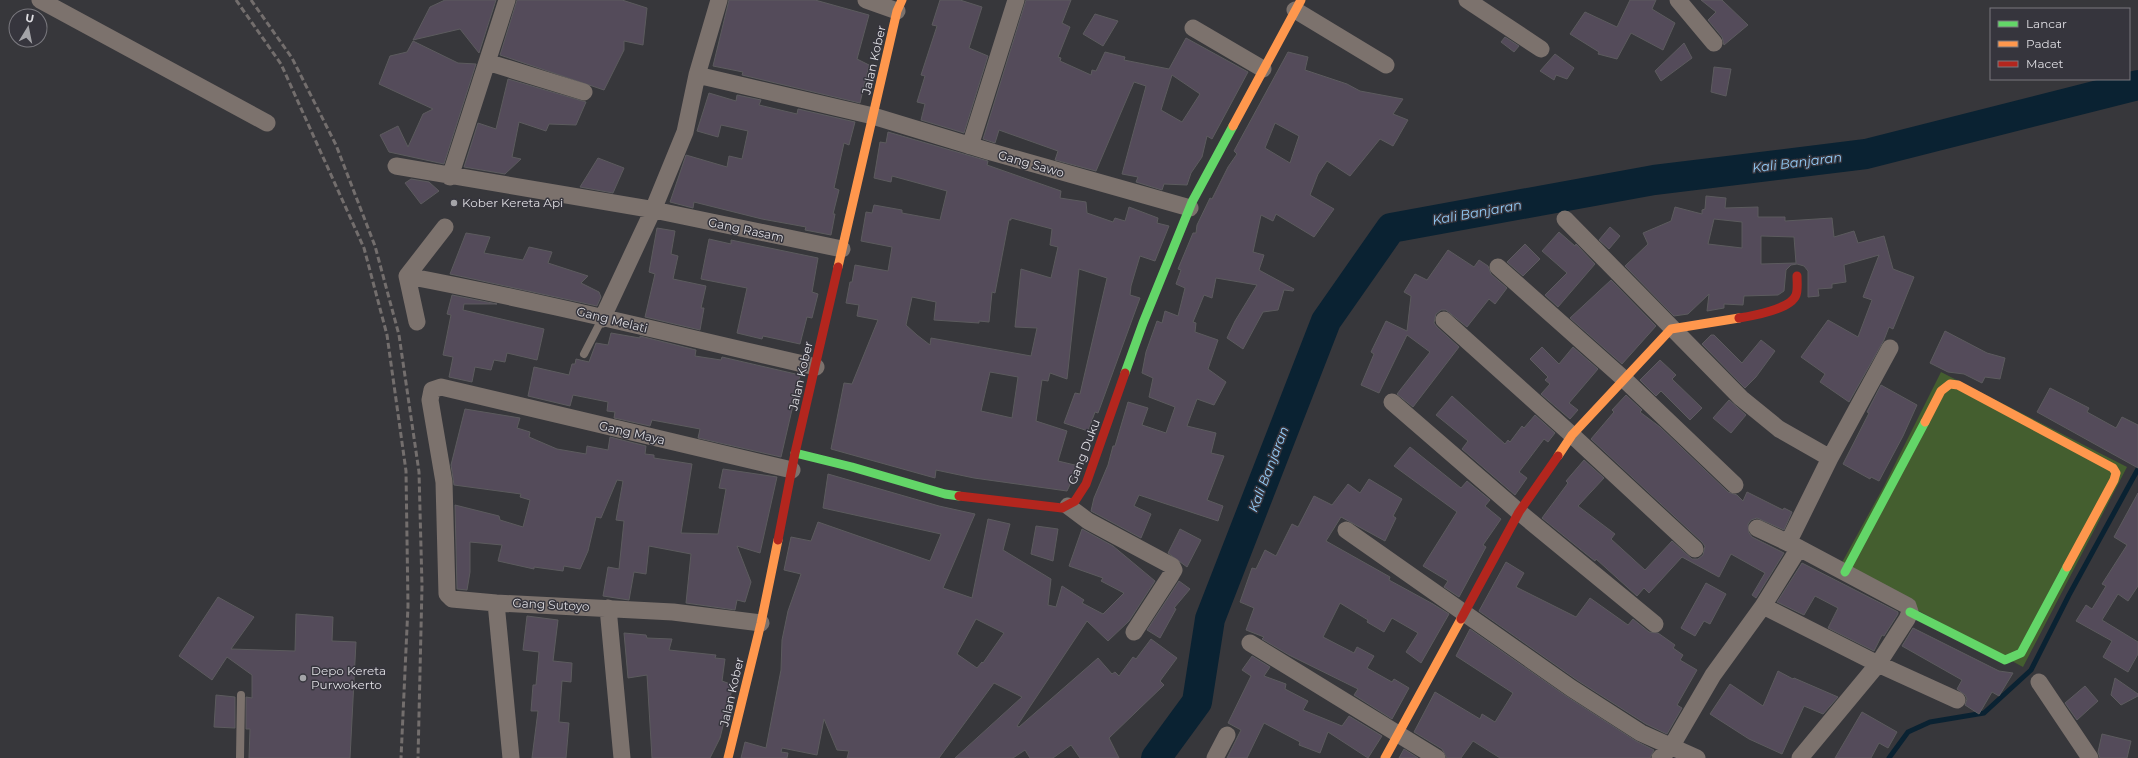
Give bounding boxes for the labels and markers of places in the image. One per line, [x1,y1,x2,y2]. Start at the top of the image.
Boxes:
place label: Kober Kereta Api [462,195,563,210]
marker: Kober Kereta Api [449,198,459,208]
place label: Depo Kereta Purwokerto [311,663,386,692]
marker: Depo Kereta Purwokerto [298,673,308,683]

